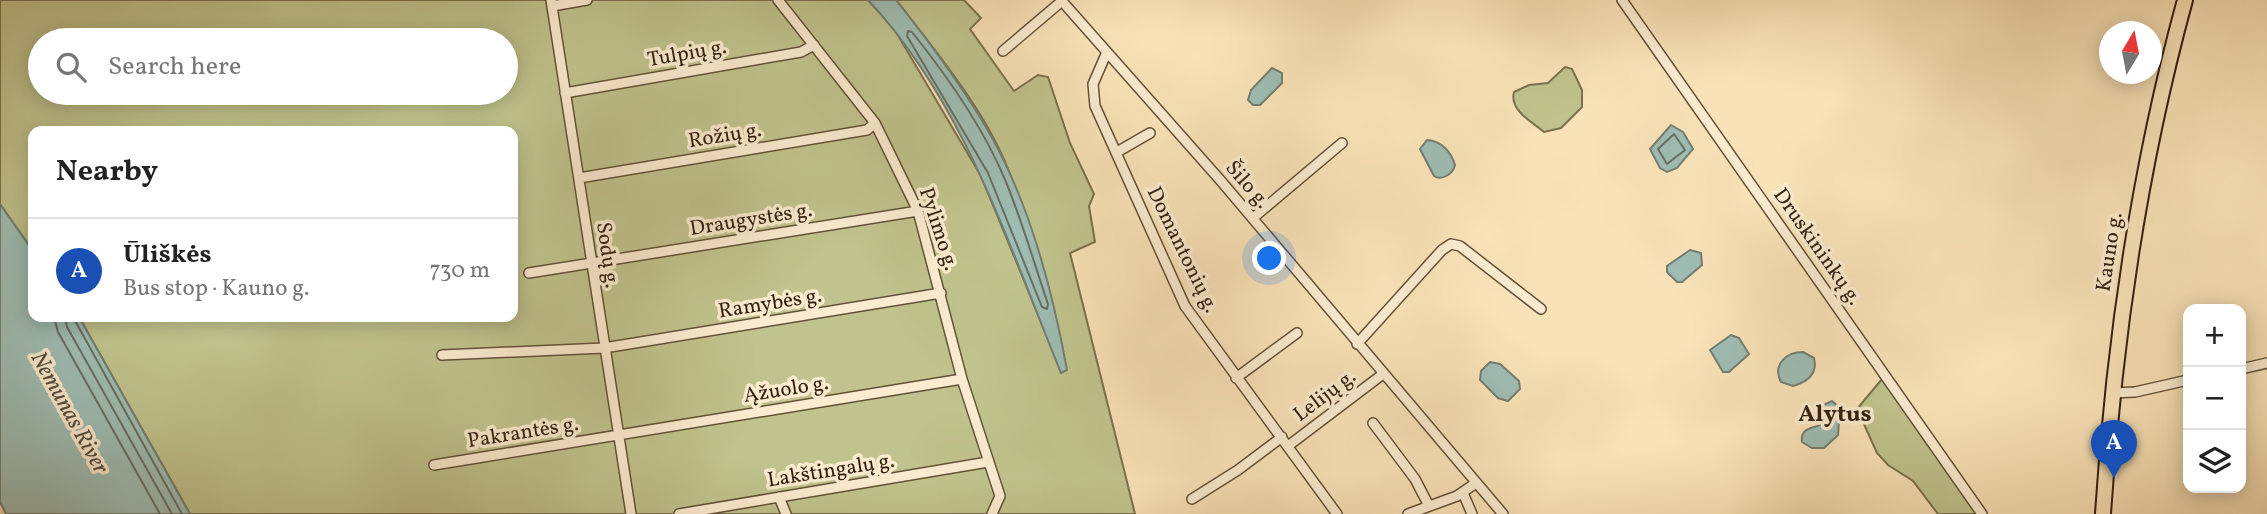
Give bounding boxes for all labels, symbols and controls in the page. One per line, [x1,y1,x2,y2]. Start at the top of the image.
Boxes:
north arrow [2099,21,2162,84]
search box [28,28,518,105]
street label: Tulpių g. [645,33,729,75]
icon: search [52,48,90,86]
text: Search here [108,49,241,85]
street label: Rožių g. [686,116,764,156]
text: Nearby [56,151,158,193]
street label: Šilo g. [1218,155,1276,215]
street label: Domantonių g. [1139,182,1225,318]
street label: Druskininkų g. [1766,182,1868,312]
street label: Pylimo g. [911,184,965,274]
street label: Draugystės g. [688,196,814,244]
street label: Kauno g. [2089,210,2131,294]
street label: Sodų g. [588,220,626,290]
text: Ūliškės [123,237,212,273]
your location [1252,241,1286,275]
text: A [71,255,87,287]
text: 730 m [429,255,490,287]
text: Bus stop · Kauno g. [123,273,309,305]
street label: Ramybės g. [716,282,824,326]
map controls [2183,304,2246,493]
button: + [2183,304,2246,367]
water label: Nemunas River [22,346,116,481]
street label: Lelijų g. [1288,363,1362,429]
button: − [2183,367,2246,430]
street label: Ąžuolo g. [742,369,830,411]
district label: Alytus [1798,398,1872,432]
street label: Pakrantės g. [465,410,581,456]
pin: A [2091,420,2137,478]
button: layers [2183,430,2246,493]
street label: Lakštingalų g. [765,447,897,495]

